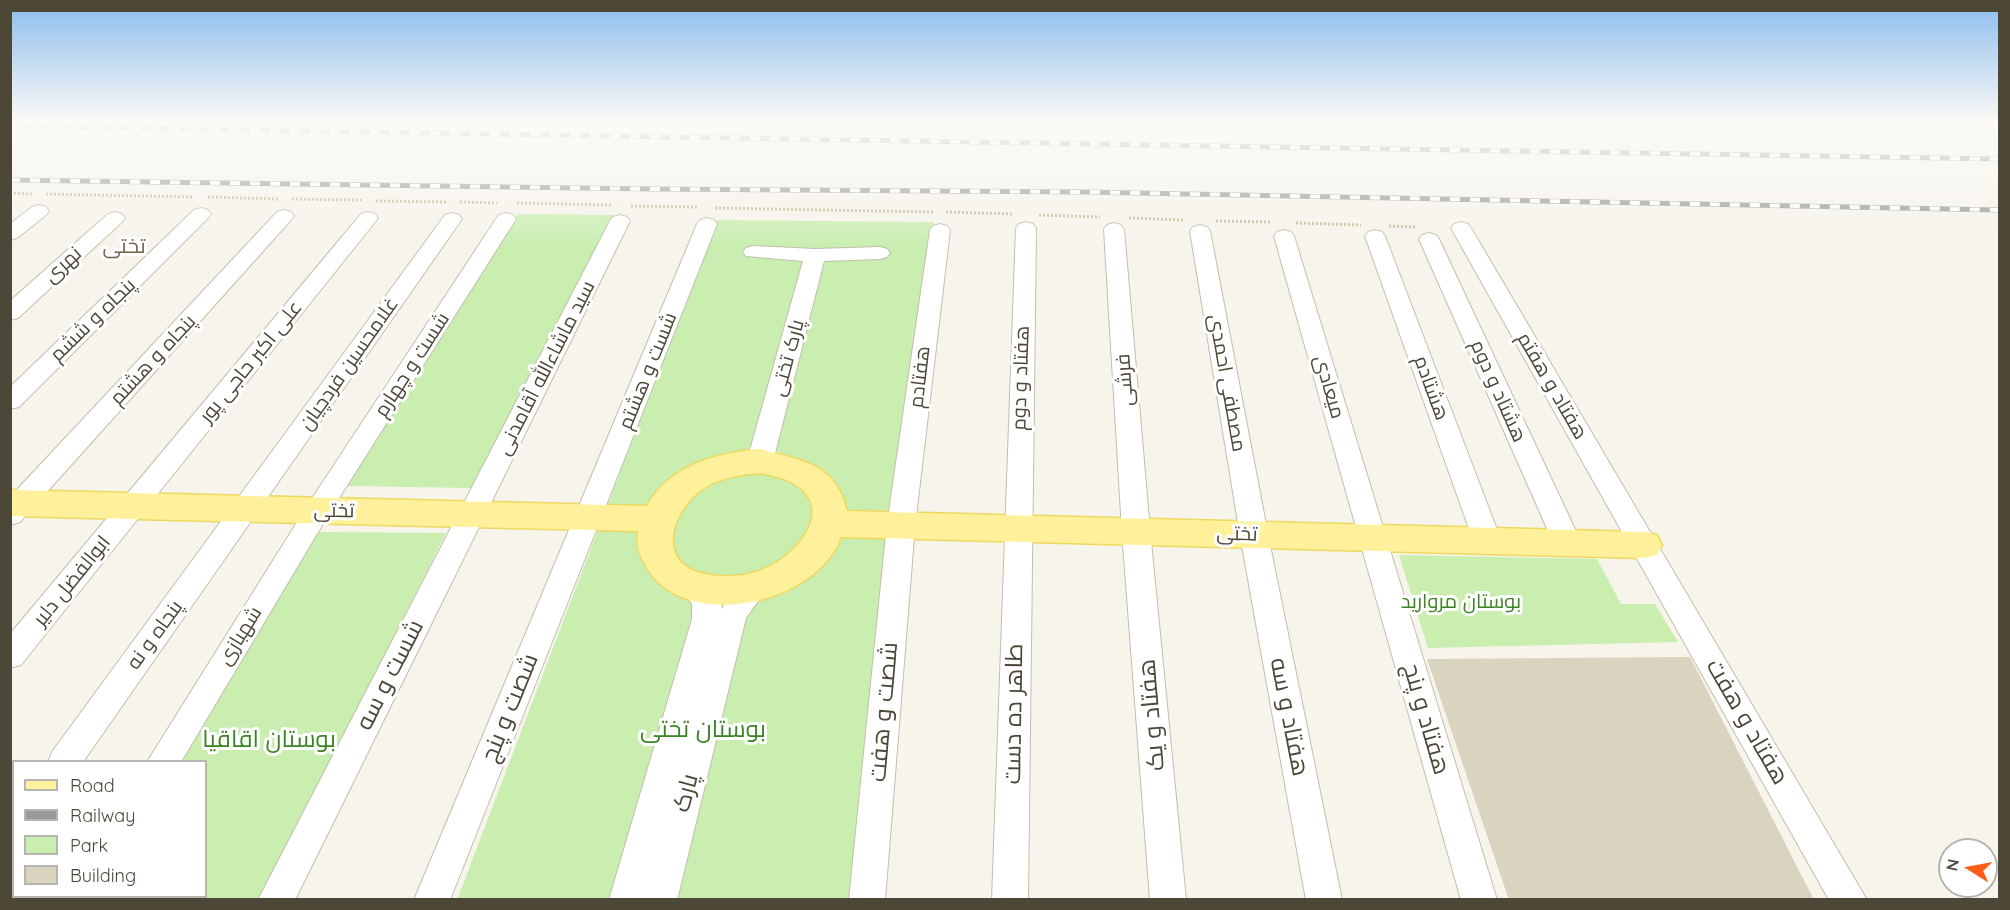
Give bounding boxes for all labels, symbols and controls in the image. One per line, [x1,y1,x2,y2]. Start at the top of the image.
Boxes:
district label: تختی [102,234,146,260]
street label: نهری [39,242,87,288]
street label: پنجاه و ششم [45,273,141,367]
street label: سید ماشاءالله آقامدنی [492,277,600,459]
street label: غلامحسین فردچیان [294,293,404,435]
street label: علی اکبر حاجی پور [195,296,307,428]
street label: شست و چهارم [369,308,455,422]
street label: شست و هشتم [614,309,682,433]
street label: پنجاه و هشتم [105,310,201,410]
street label: مصطفی احمدی [1203,312,1251,454]
street label: پارک تختی [766,317,810,399]
street label: هفتاد و دوم [1007,325,1035,431]
street label: هفتاد و هفتم [1512,328,1592,444]
street label: هشتاد و دوم [1465,336,1531,446]
street label: هفتادم [904,344,936,410]
street label: میعادی [1309,352,1349,422]
street label: هشتادم [1408,352,1454,424]
street label: فرشی [1111,353,1139,407]
street label: تختی [313,499,355,523]
street label: تختی [1216,521,1258,547]
street label: ابوالفضل دلیر [28,531,116,631]
park label: بوستان مروارید [1401,590,1521,614]
street label: پنجاه و نه [122,596,188,674]
street label: شهبازی [213,602,267,670]
street label: شست و سه [350,615,430,735]
street label: شصت و هفت [864,641,904,783]
street label: طاهر ده دست [998,643,1030,785]
street label: شصت و پنج [475,649,545,767]
street label: هفتاد و هفت [1699,654,1795,790]
street label: هفتاد و سه [1263,655,1315,779]
street label: هفتاد و یک [1133,658,1171,772]
street label: هفتاد و پنج [1396,660,1456,778]
park label: بوستان تختی [640,716,766,744]
park label: بوستان اقاقیا [202,726,336,754]
legend [12,760,207,898]
street label: پارک [667,771,705,815]
text: Road [70,774,115,797]
text: Railway [70,804,136,827]
text: Park [70,834,108,857]
north arrow [1938,838,1998,898]
text: N [1941,857,1963,873]
text: Building [70,864,136,887]

